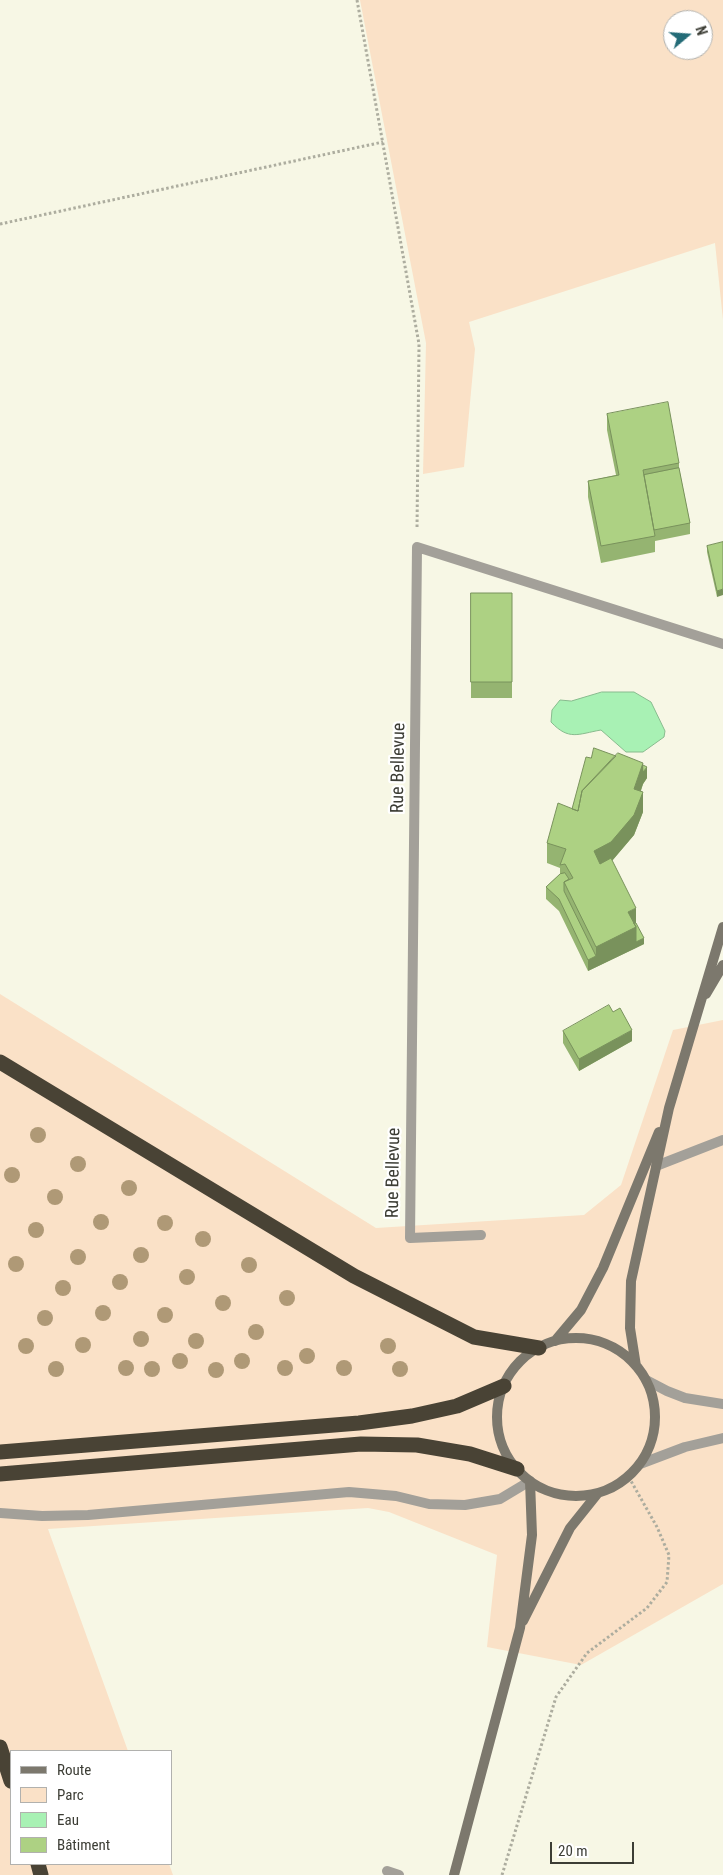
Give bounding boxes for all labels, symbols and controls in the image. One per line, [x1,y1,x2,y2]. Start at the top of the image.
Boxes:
north arrow [663,10,713,60]
text: N [692,24,710,37]
street label: Rue Bellevue [387,723,411,813]
street label: Rue Bellevue [382,1128,406,1218]
legend [10,1750,172,1865]
text: Route [57,1761,91,1779]
text: Parc [57,1786,84,1804]
text: Eau [57,1811,79,1829]
scale bar [553,1832,637,1864]
text: Bâtiment [57,1836,110,1854]
text: 20 m [558,1842,588,1860]

